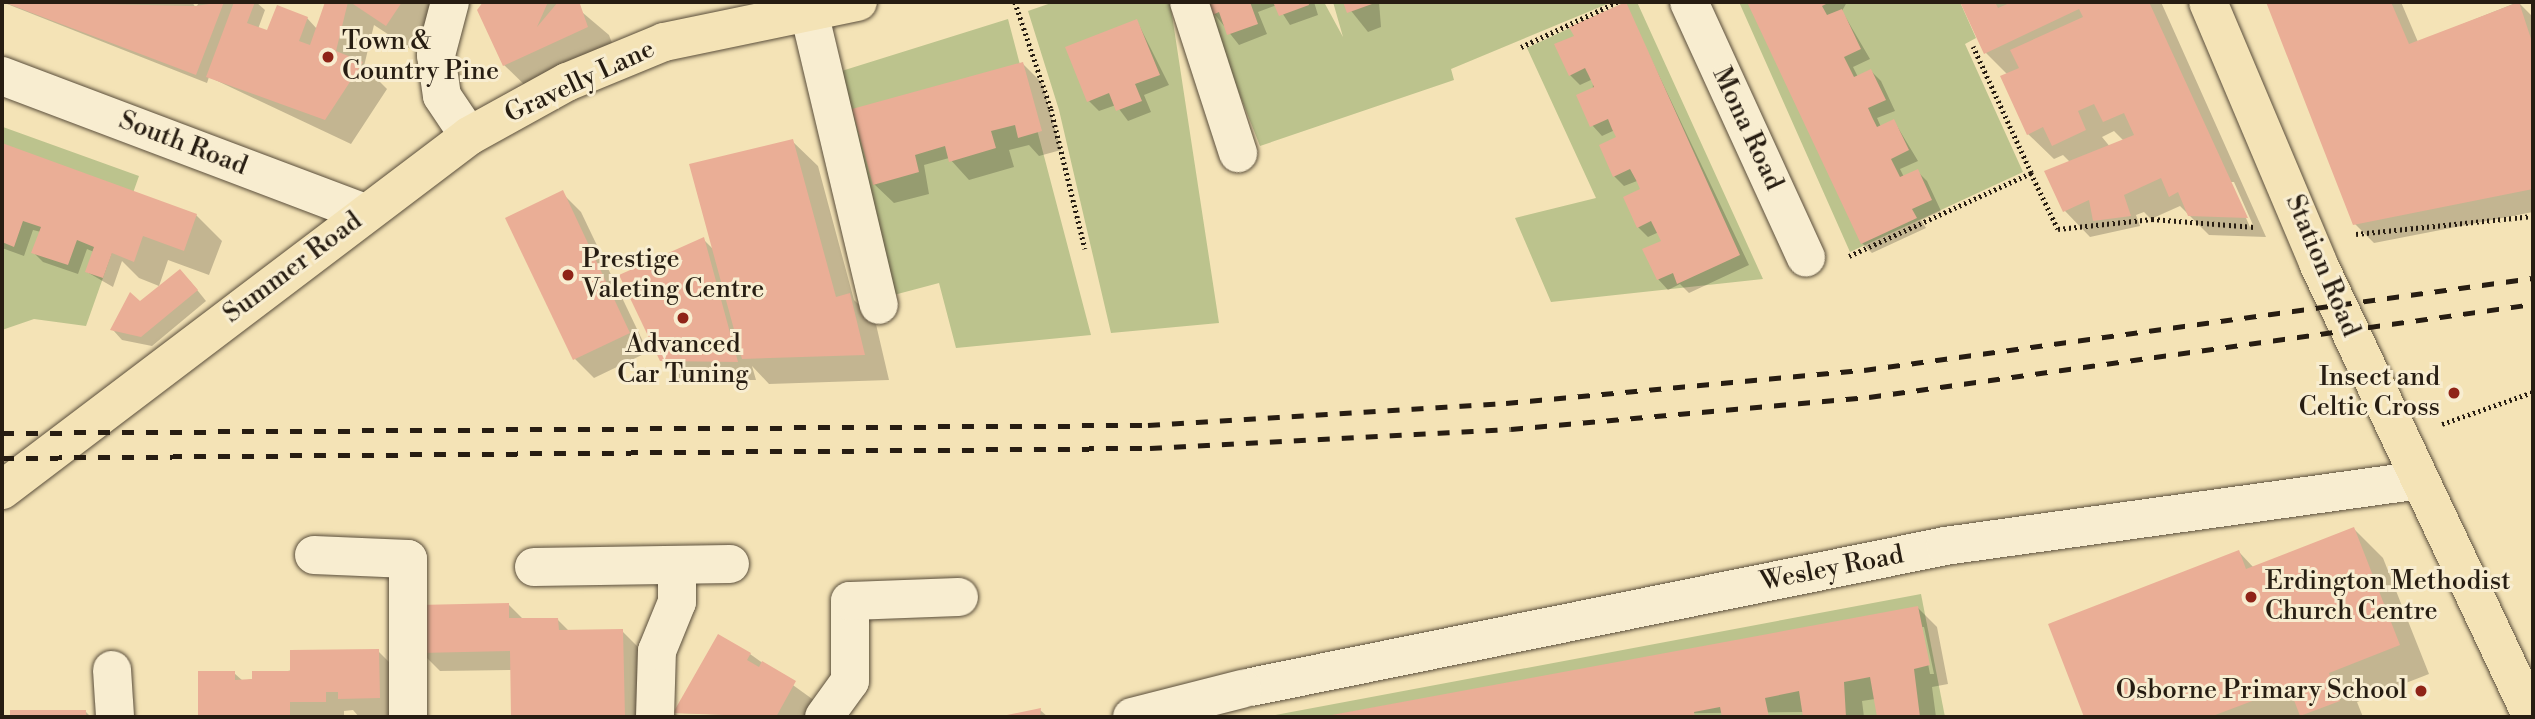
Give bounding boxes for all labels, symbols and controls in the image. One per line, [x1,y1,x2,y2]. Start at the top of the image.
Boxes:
place label: Town & Country Pine [342,26,499,88]
street label: Gravelly Lane [500,34,660,130]
marker: Town & Country Pine [320,49,336,65]
street label: Mona Road [1705,63,1789,195]
street label: South Road [114,105,252,183]
street label: Station Road [2278,190,2366,342]
street label: Summer Road [218,206,368,330]
place label: Prestige Valeting Centre [582,244,764,306]
marker: Prestige Valeting Centre [560,267,576,283]
marker: Advanced Car Tuning [675,310,691,326]
place label: Advanced Car Tuning [617,329,749,390]
place label: Insect and Celtic Cross [2299,362,2440,424]
marker: Insect and Celtic Cross [2446,385,2462,401]
street label: Wesley Road [1758,540,1906,598]
place label: Erdington Methodist Church Centre [2265,566,2511,628]
marker: Erdington Methodist Church Centre [2243,589,2259,605]
place label: Osborne Primary School [2116,675,2407,707]
marker: Osborne Primary School [2413,683,2429,699]

